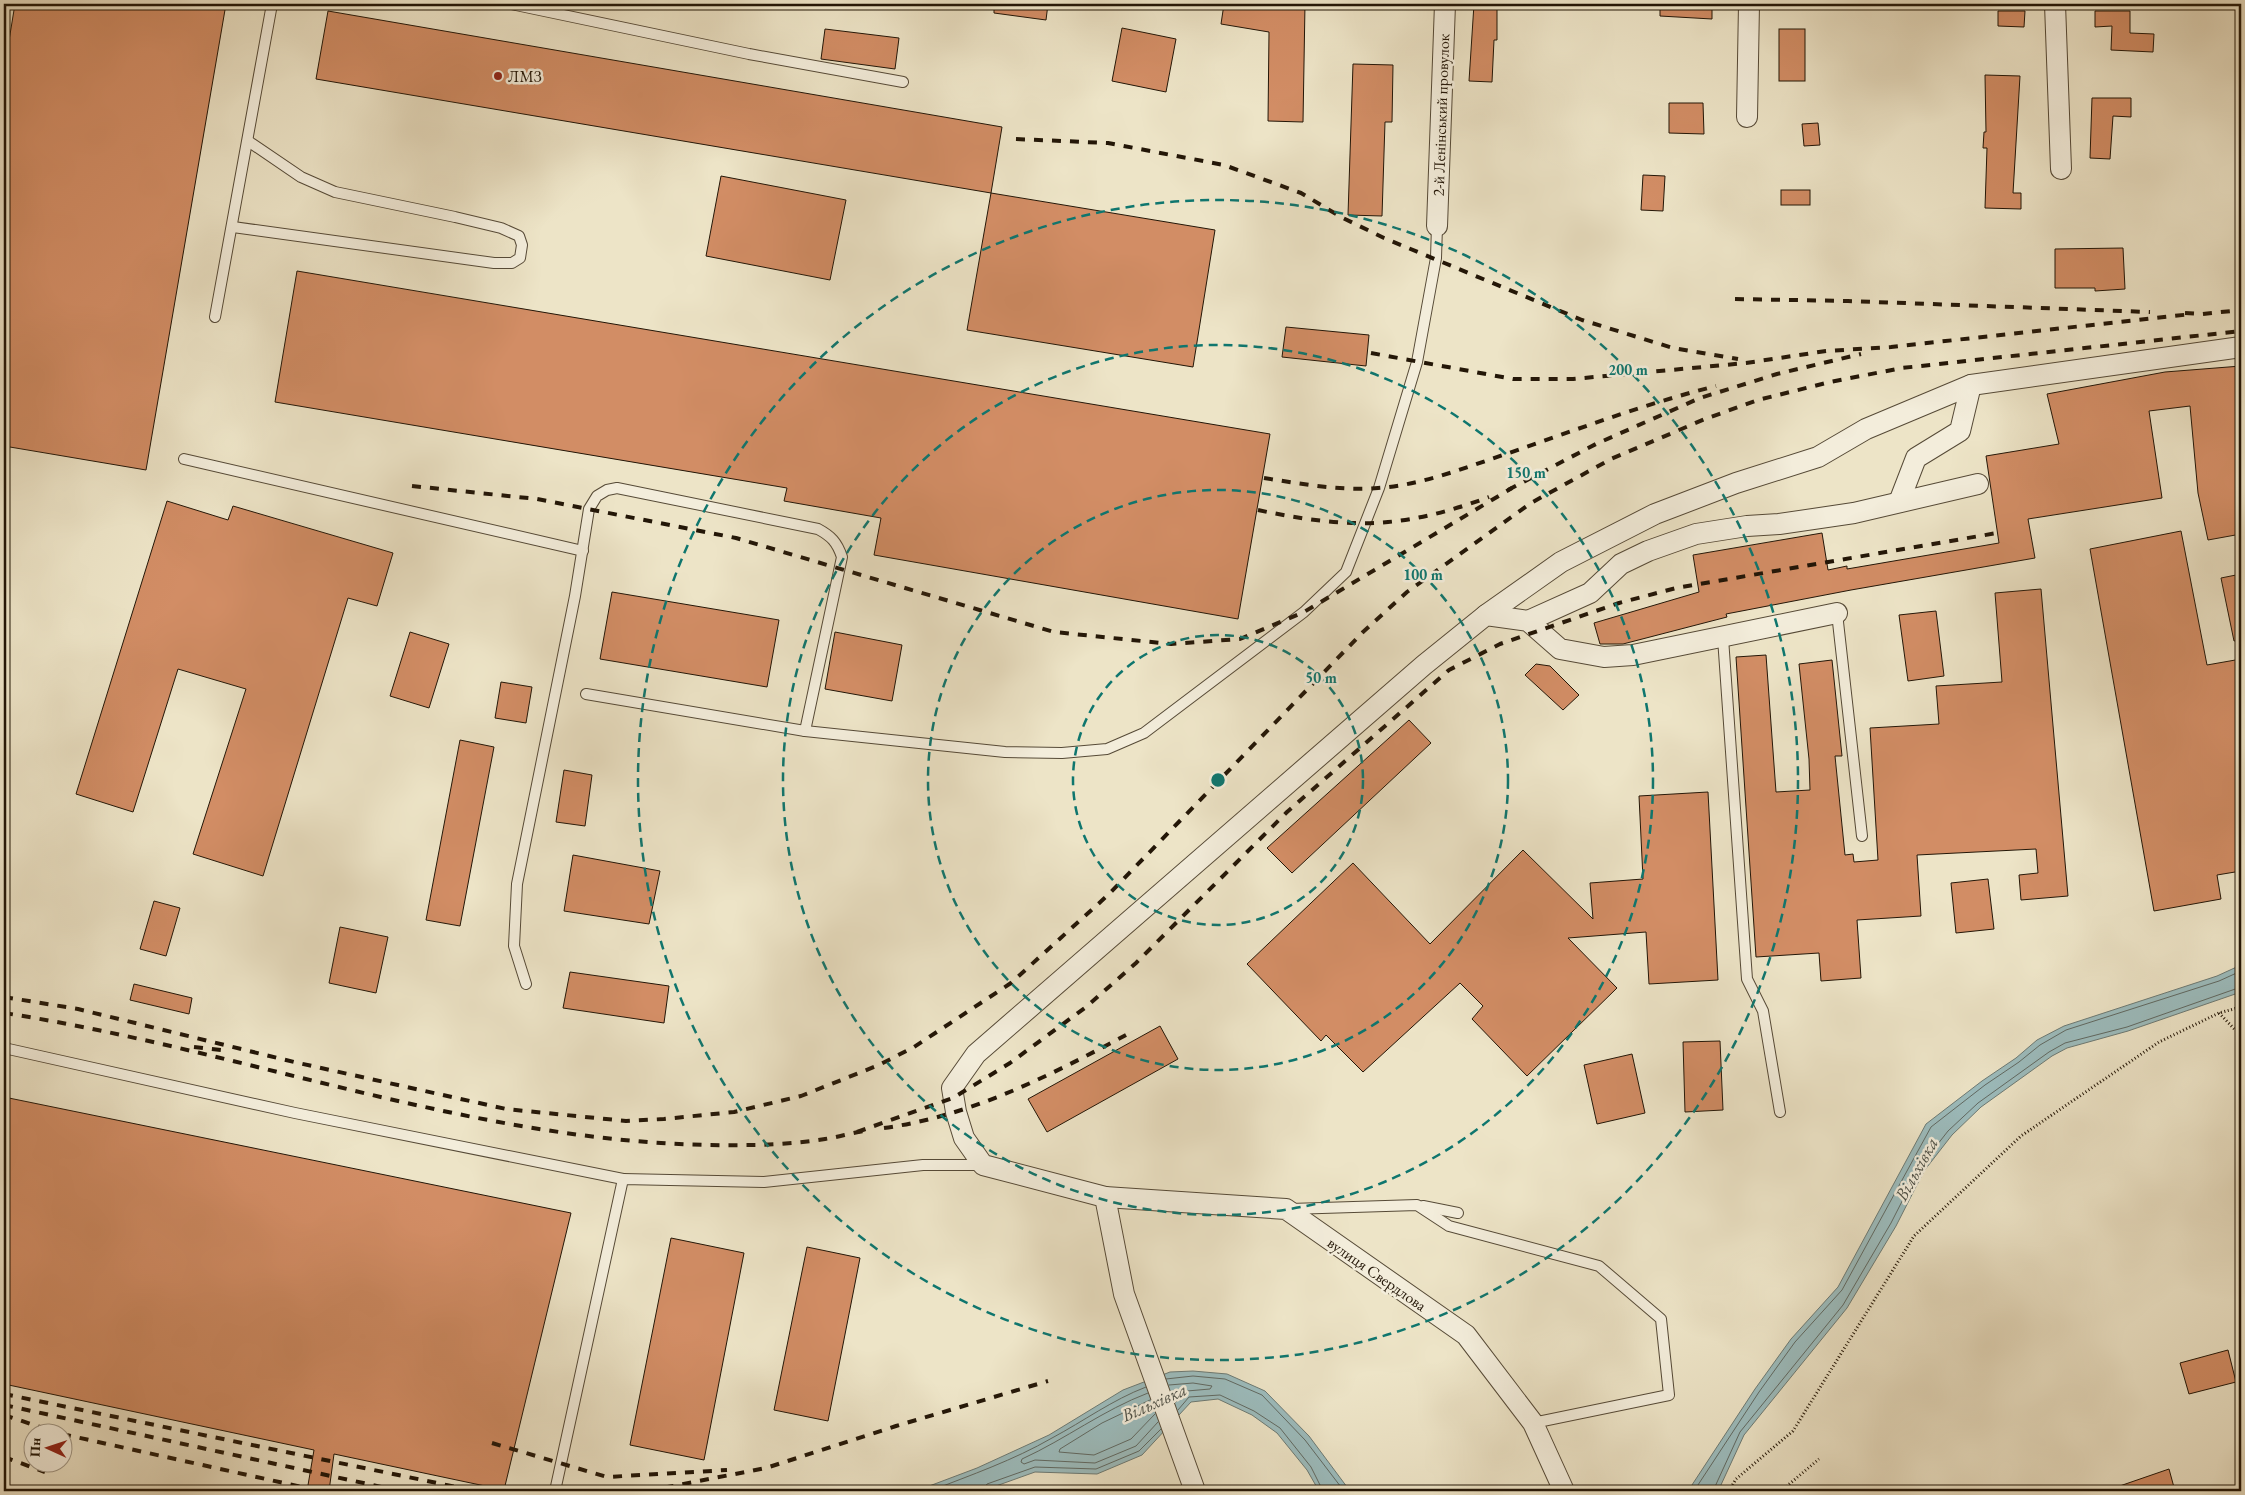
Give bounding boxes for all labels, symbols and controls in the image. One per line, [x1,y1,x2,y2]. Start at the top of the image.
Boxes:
street label: 2-й Ленінський провулок [1428,33,1454,197]
place label: ЛМЗ [508,66,542,87]
marker: ЛМЗ [492,70,504,82]
text: 200 m [1608,360,1648,379]
text: 150 m [1506,463,1546,482]
text: 100 m [1403,565,1443,584]
text: 50 m [1305,668,1337,687]
centre of rings [1209,771,1227,789]
water label: Вільхівка [1889,1133,1943,1206]
street label: вулиця Свердлова [1323,1232,1431,1316]
water label: Вільхівка [1117,1377,1190,1427]
north arrow [22,1422,72,1472]
text: Пн [26,1437,45,1457]

